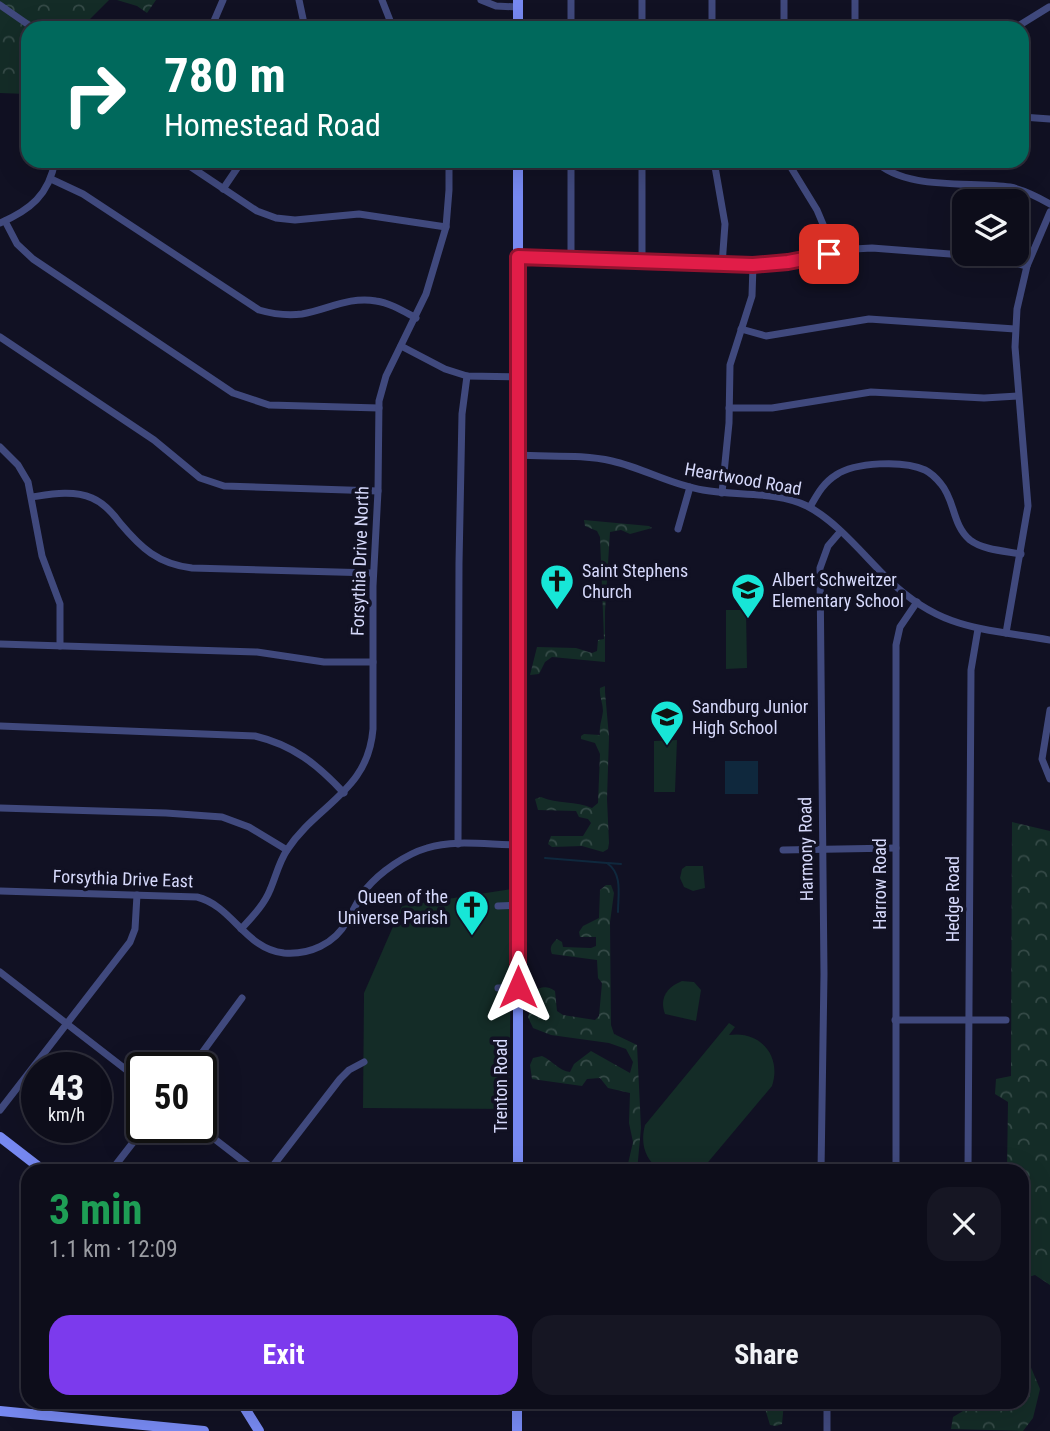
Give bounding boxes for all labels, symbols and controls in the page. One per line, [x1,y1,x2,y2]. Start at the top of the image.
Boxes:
text: 780 m [164,47,286,104]
icon: right [49,49,140,140]
text: Homestead Road [164,106,381,144]
map controls [952,189,1029,266]
button: layers [952,189,1029,266]
pin [799,224,859,284]
icon: arrive [810,235,848,273]
street label: Heartwood Road [683,458,803,499]
street label: Forsythia Drive North [346,486,373,636]
place label: Saint Stephens Church [582,560,688,602]
church icon: Saint Stephens Church [538,562,576,611]
place label: Albert Schweitzer Elementary School [772,569,904,611]
school or university icon: Albert Schweitzer Elementary School [729,571,767,620]
place label: Sandburg Junior High School [692,696,809,738]
school or university icon: Sandburg Junior High School [648,698,686,747]
street label: Harmony Road [794,797,817,901]
street label: Harrow Road [869,838,890,930]
street label: Hedge Road [942,856,963,942]
street label: Forsythia Drive East [52,866,194,891]
place label: Queen of the Universe Parish [338,886,448,928]
church icon: Queen of the Universe Parish [453,888,491,937]
position arrow [481,950,555,1024]
street label: Trenton Road [490,1039,511,1133]
speed limit sign: 50 [126,1052,217,1143]
text: 43 [49,1068,84,1109]
text: km/h [48,1104,85,1125]
text: 3 min [49,1185,142,1234]
button: close [927,1187,1001,1261]
text: 1.1 km · 12:09 [49,1236,178,1263]
button: Exit [49,1315,518,1395]
button: Share [532,1315,1001,1395]

